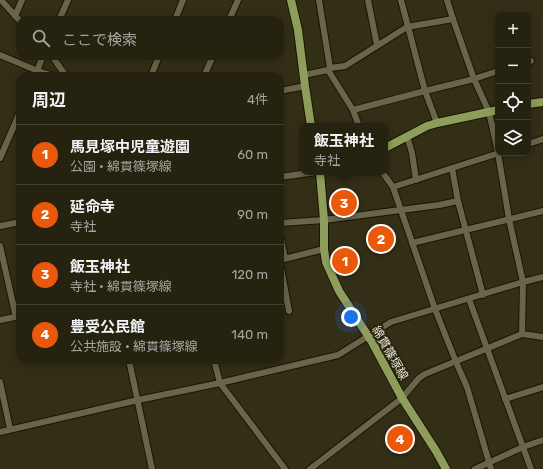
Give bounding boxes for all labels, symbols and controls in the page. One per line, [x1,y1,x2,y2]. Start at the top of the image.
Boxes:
map controls [495,12,531,156]
button: + [495,12,531,48]
search box [16,16,284,60]
icon: search [30,27,52,49]
text: ここで検索 [62,31,137,49]
button: − [495,48,531,84]
button: locate [495,84,531,120]
text: 周辺 [32,90,66,110]
text: 4件 [247,92,268,107]
button: layers [495,120,531,156]
popup [300,123,388,175]
text: 飯玉神社 [314,132,374,150]
text: 馬見塚中児童遊園 [70,138,190,156]
text: 1 [42,147,48,162]
text: 60 m [237,147,268,162]
text: 寺社 [314,153,340,168]
text: 公園 · 綿貫篠塚線 [70,159,172,174]
pin: 3 [331,188,357,218]
text: 延命寺 [70,198,115,216]
text: 2 [41,207,49,222]
text: 90 m [237,207,268,222]
text: 寺社 [70,219,96,234]
pin: 2 [368,224,394,254]
pin: 1 [332,246,358,276]
text: 飯玉神社 [70,258,130,276]
text: 3 [41,267,49,282]
text: 120 m [232,267,268,282]
text: 寺社 · 綿貫篠塚線 [70,279,172,294]
your location [341,307,361,327]
text: 豊受公民館 [70,318,145,336]
street label: 綿貫篠塚線 [369,324,411,382]
text: 4 [41,327,49,342]
text: 140 m [231,327,268,342]
text: 公共施設 · 綿貫篠塚線 [70,339,198,354]
pin: 4 [387,424,413,454]

